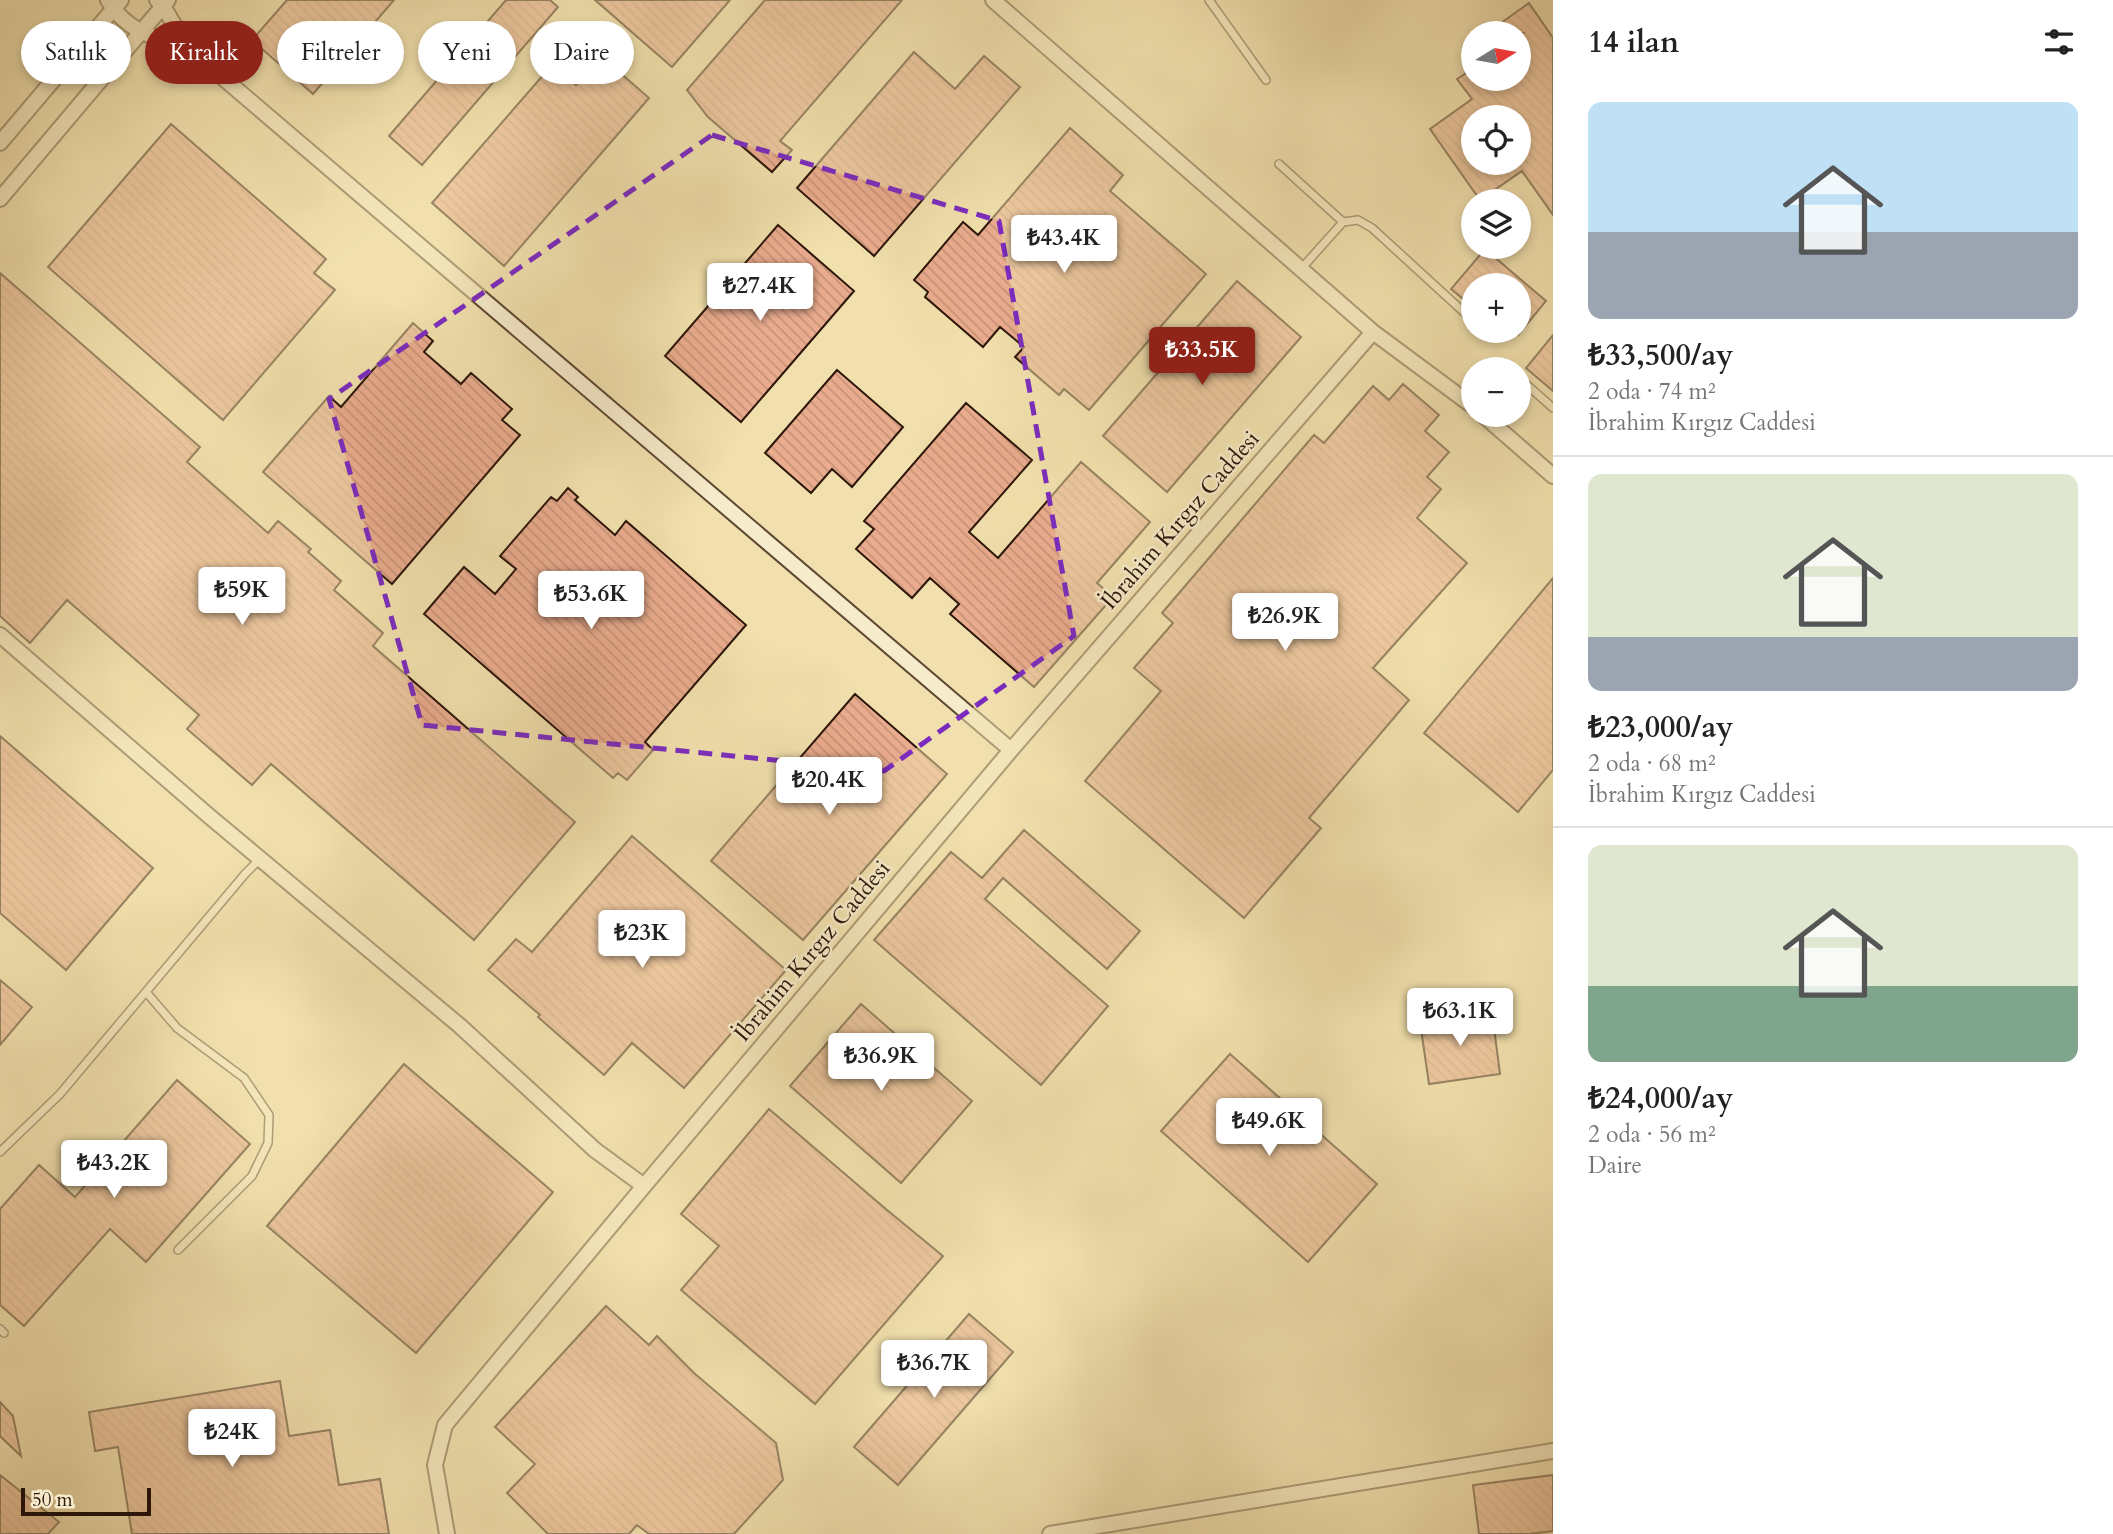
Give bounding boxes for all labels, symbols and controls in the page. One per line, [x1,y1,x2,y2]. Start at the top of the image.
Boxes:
chip: Satılık [21,21,131,84]
chip: Kiralık [145,21,263,84]
chip: Filtreler [277,21,404,84]
chip: Yeni [418,21,516,84]
chip: Daire [530,21,634,84]
north arrow [1461,21,1531,91]
map controls [1461,21,1531,427]
text: 14 ilan [1588,22,1679,63]
icon: filters [2040,23,2078,61]
button: locate [1461,105,1531,175]
icon: home [1770,147,1896,273]
button: layers [1461,189,1531,259]
pin: ₺43.4K [1007,216,1121,275]
text: ₺43.4K [1027,222,1101,253]
pin: ₺27.4K [703,264,817,323]
text: ₺27.4K [723,270,797,301]
button: + [1461,273,1531,343]
pin: ₺33.5K [1145,328,1259,387]
text: ₺33.5K [1165,334,1239,365]
text: ₺33,500/ay [1588,335,1733,376]
button: − [1461,357,1531,427]
text: 2 oda · 74 m² [1588,376,1716,407]
text: İbrahim Kırgız Caddesi [1588,407,1816,438]
street label: İbrahim Kırgız Caddesi [1094,424,1266,616]
icon: home [1770,519,1896,645]
pin: ₺59K [201,568,283,627]
pin: ₺53.6K [534,572,648,631]
text: ₺59K [214,574,270,605]
text: ₺53.6K [554,578,628,609]
pin: ₺26.9K [1228,594,1342,653]
text: ₺26.9K [1248,600,1322,631]
text: ₺23,000/ay [1588,707,1733,748]
text: 2 oda · 68 m² [1588,748,1716,779]
pin: ₺20.4K [772,758,886,817]
text: ₺20.4K [792,764,866,795]
text: İbrahim Kırgız Caddesi [1588,779,1816,810]
street label: İbrahim Kırgız Caddesi [727,854,897,1048]
icon: home [1770,890,1896,1016]
pin: ₺23K [601,911,683,970]
text: ₺23K [614,917,670,948]
pin: ₺63.1K [1403,988,1517,1048]
text: ₺63.1K [1423,995,1497,1026]
pin: ₺36.9K [824,1034,938,1093]
text: ₺36.9K [844,1040,918,1071]
text: ₺24,000/ay [1588,1078,1733,1119]
pin: ₺49.6K [1212,1098,1326,1158]
text: ₺49.6K [1232,1105,1306,1136]
text: 2 oda · 56 m² [1588,1119,1716,1150]
pin: ₺43.2K [57,1140,171,1200]
text: ₺43.2K [77,1147,151,1178]
text: Daire [1588,1150,1642,1181]
pin: ₺36.7K [877,1340,991,1400]
text: ₺36.7K [897,1347,971,1378]
pin: ₺24K [191,1410,273,1469]
text: ₺24K [204,1416,260,1447]
scale bar [21,1485,150,1517]
text: 50 m [32,1487,73,1513]

